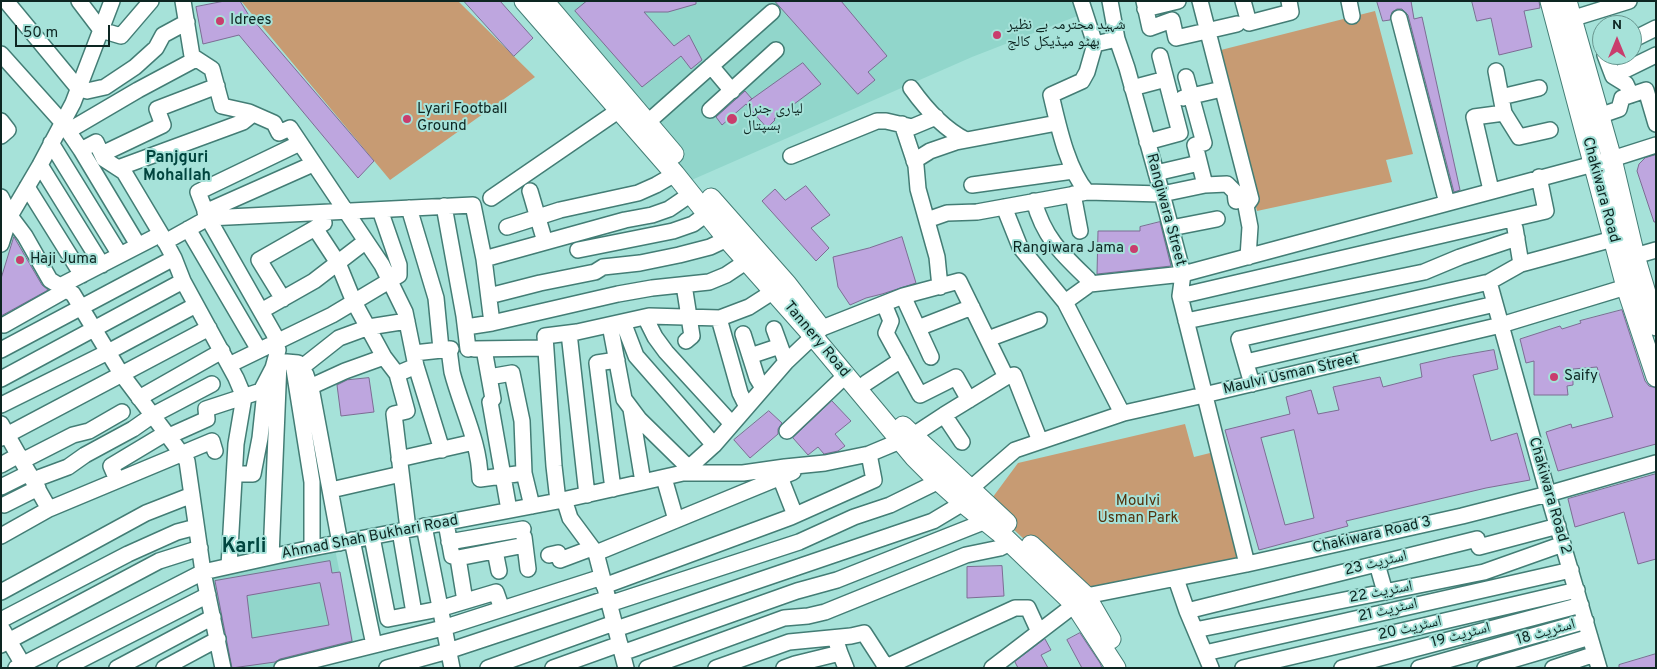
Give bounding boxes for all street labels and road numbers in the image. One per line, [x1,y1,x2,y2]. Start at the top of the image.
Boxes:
street label: Chakiwara Road [1577,135,1623,245]
street label: Rangiwara Street [1141,152,1189,268]
street label: Tannery Road [779,298,853,382]
street label: Maulvi Usman Street [1222,351,1360,399]
street label: Chakiwara Road 2 [1524,435,1574,557]
street label: Ahmad Shah Bukhari Road [280,512,460,564]
street label: Chakiwara Road 3 [1311,514,1433,558]
street label: اسٹریٹ 23 [1343,548,1409,580]
street label: اسٹریٹ 22 [1348,578,1414,608]
street label: اسٹریٹ 21 [1356,595,1420,627]
street label: اسٹریٹ 20 [1376,613,1444,645]
street label: اسٹریٹ 18 [1514,616,1578,650]
street label: اسٹریٹ 19 [1430,619,1492,653]

